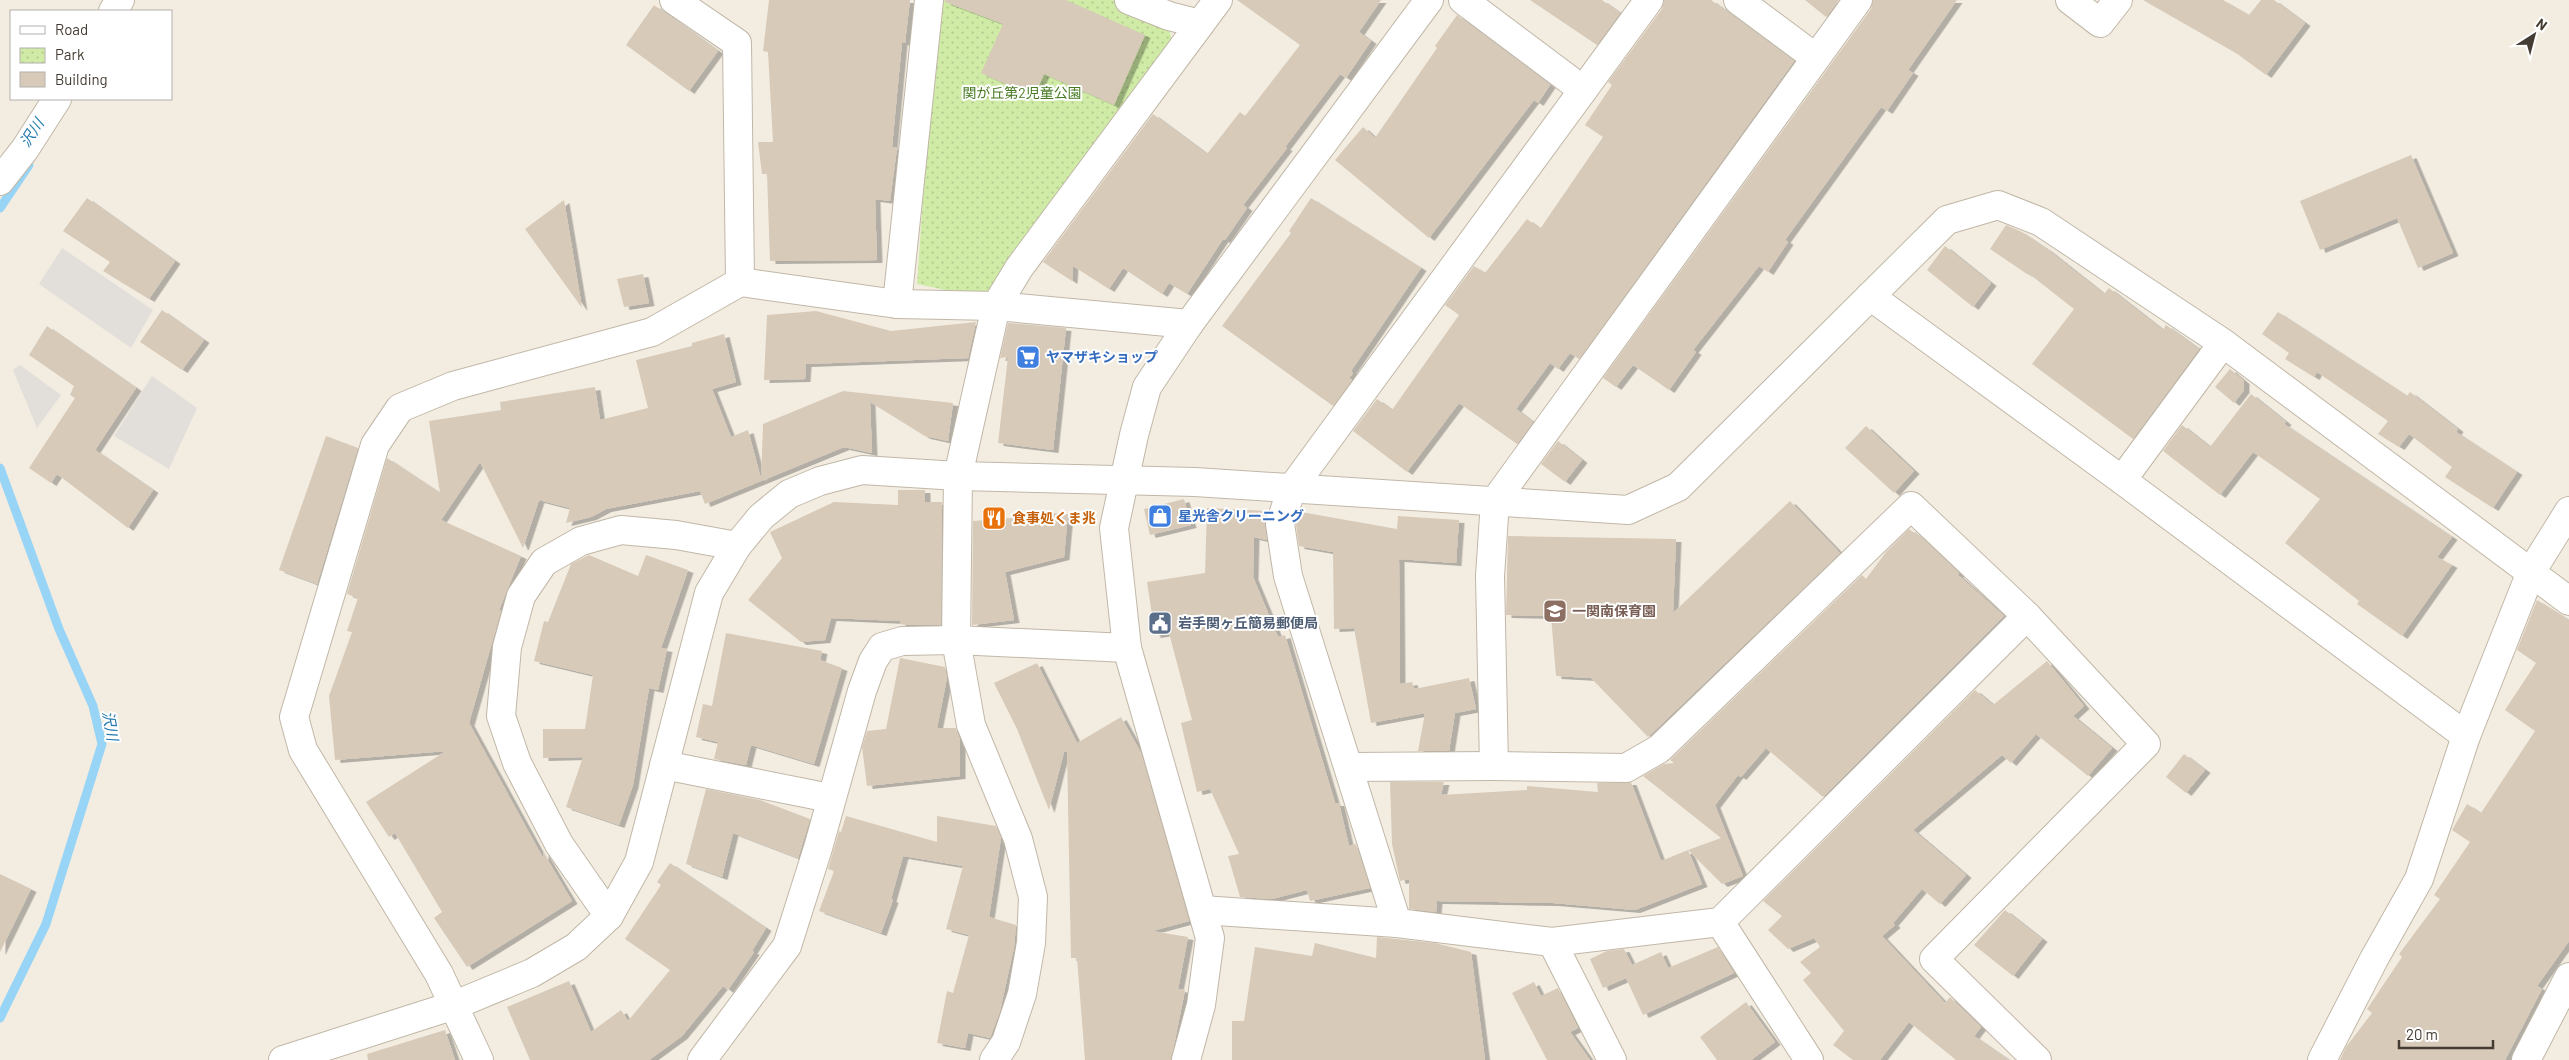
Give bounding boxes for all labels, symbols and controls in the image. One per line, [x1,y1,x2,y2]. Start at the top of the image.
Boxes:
legend [10,10,172,100]
north arrow [2509,10,2559,60]
text: N [2533,14,2551,34]
text: Road [55,20,88,38]
text: Park [55,45,85,63]
text: Building [55,70,108,88]
park label: 関が丘第2児童公園 [962,84,1082,101]
water label: 沢川 [15,113,48,150]
supermarket icon: ヤマザキショップ [1015,344,1041,370]
place label: ヤマザキショップ [1046,348,1158,365]
shop icon: 星光舎クリーニング [1147,503,1173,529]
restaurant icon: 食事処くま兆 [981,505,1007,531]
place label: 星光舎クリーニング [1178,507,1304,524]
place label: 食事処くま兆 [1012,509,1096,526]
school or university icon: 一関南保育園 [1542,598,1568,624]
place label: 一関南保育園 [1572,602,1656,619]
public building icon: 岩手関ヶ丘簡易郵便局 [1147,610,1173,636]
place label: 岩手関ヶ丘簡易郵便局 [1178,614,1318,631]
water label: 沢川 [100,709,123,744]
scale bar [2399,1018,2493,1050]
text: 20 m [2406,1025,2438,1043]

